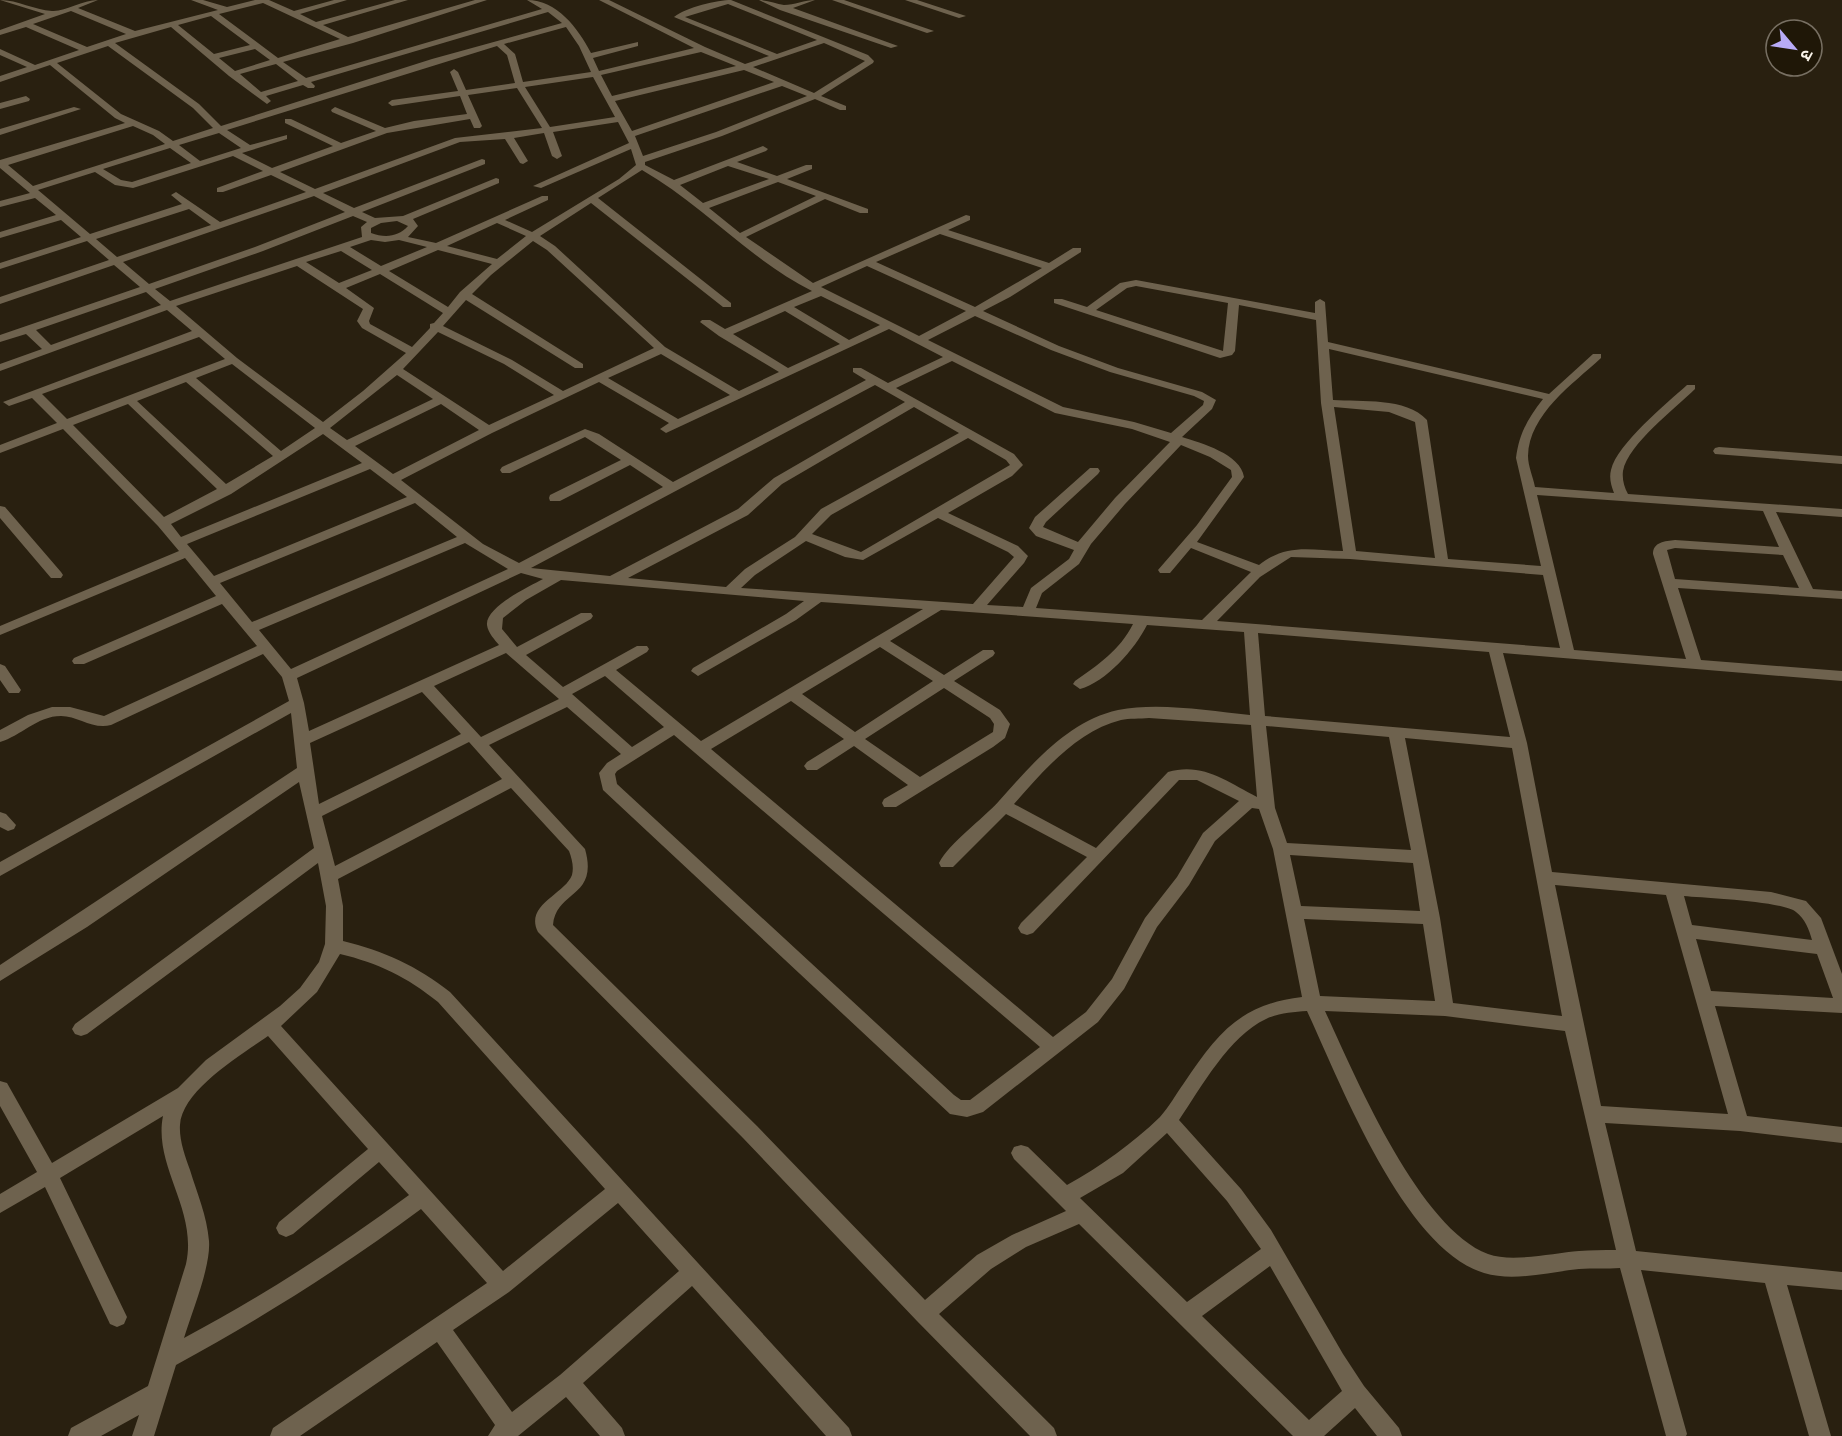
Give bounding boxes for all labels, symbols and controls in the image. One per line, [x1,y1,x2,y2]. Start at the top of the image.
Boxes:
north arrow [1764,18,1824,78]
text: उ [1793,45,1819,65]

